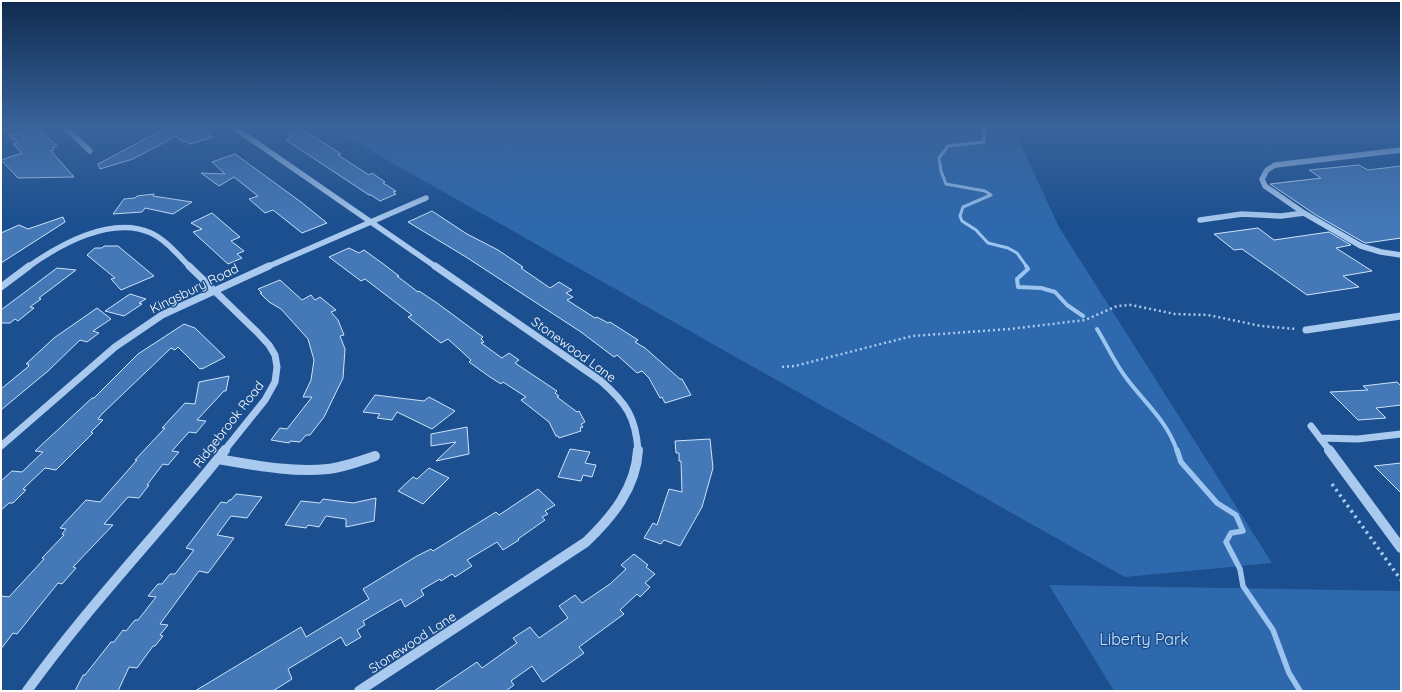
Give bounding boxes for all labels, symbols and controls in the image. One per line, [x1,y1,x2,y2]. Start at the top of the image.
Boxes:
street label: Kingsbury Road [147,260,241,316]
street label: Stonewood Lane [528,313,620,385]
street label: Ridgebrook Road [189,377,267,471]
street label: Stonewood Lane [365,608,459,676]
park label: Liberty Park [1099,629,1189,649]

